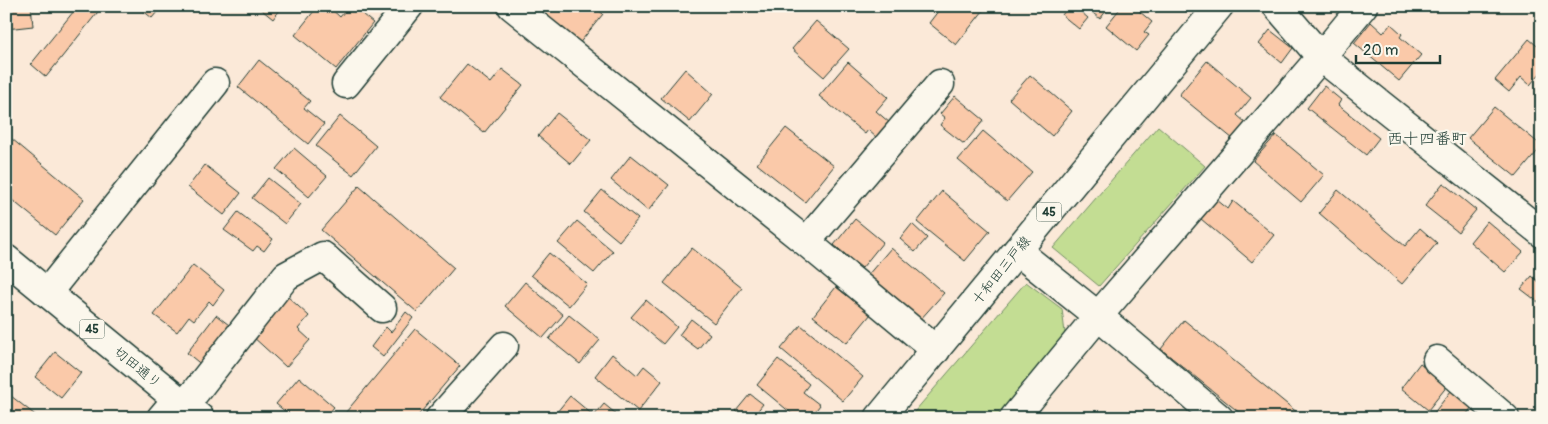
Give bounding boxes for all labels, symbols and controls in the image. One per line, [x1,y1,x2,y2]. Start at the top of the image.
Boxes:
scale bar [1356,32,1439,64]
text: 20 m [1363,41,1398,60]
district label: 西十四番町 [1387,129,1467,149]
road number: 45 [1036,202,1062,222]
street label: 十和田三戸線 [968,232,1034,308]
road number: 45 [80,320,104,338]
street label: 切田通り [111,343,165,392]

